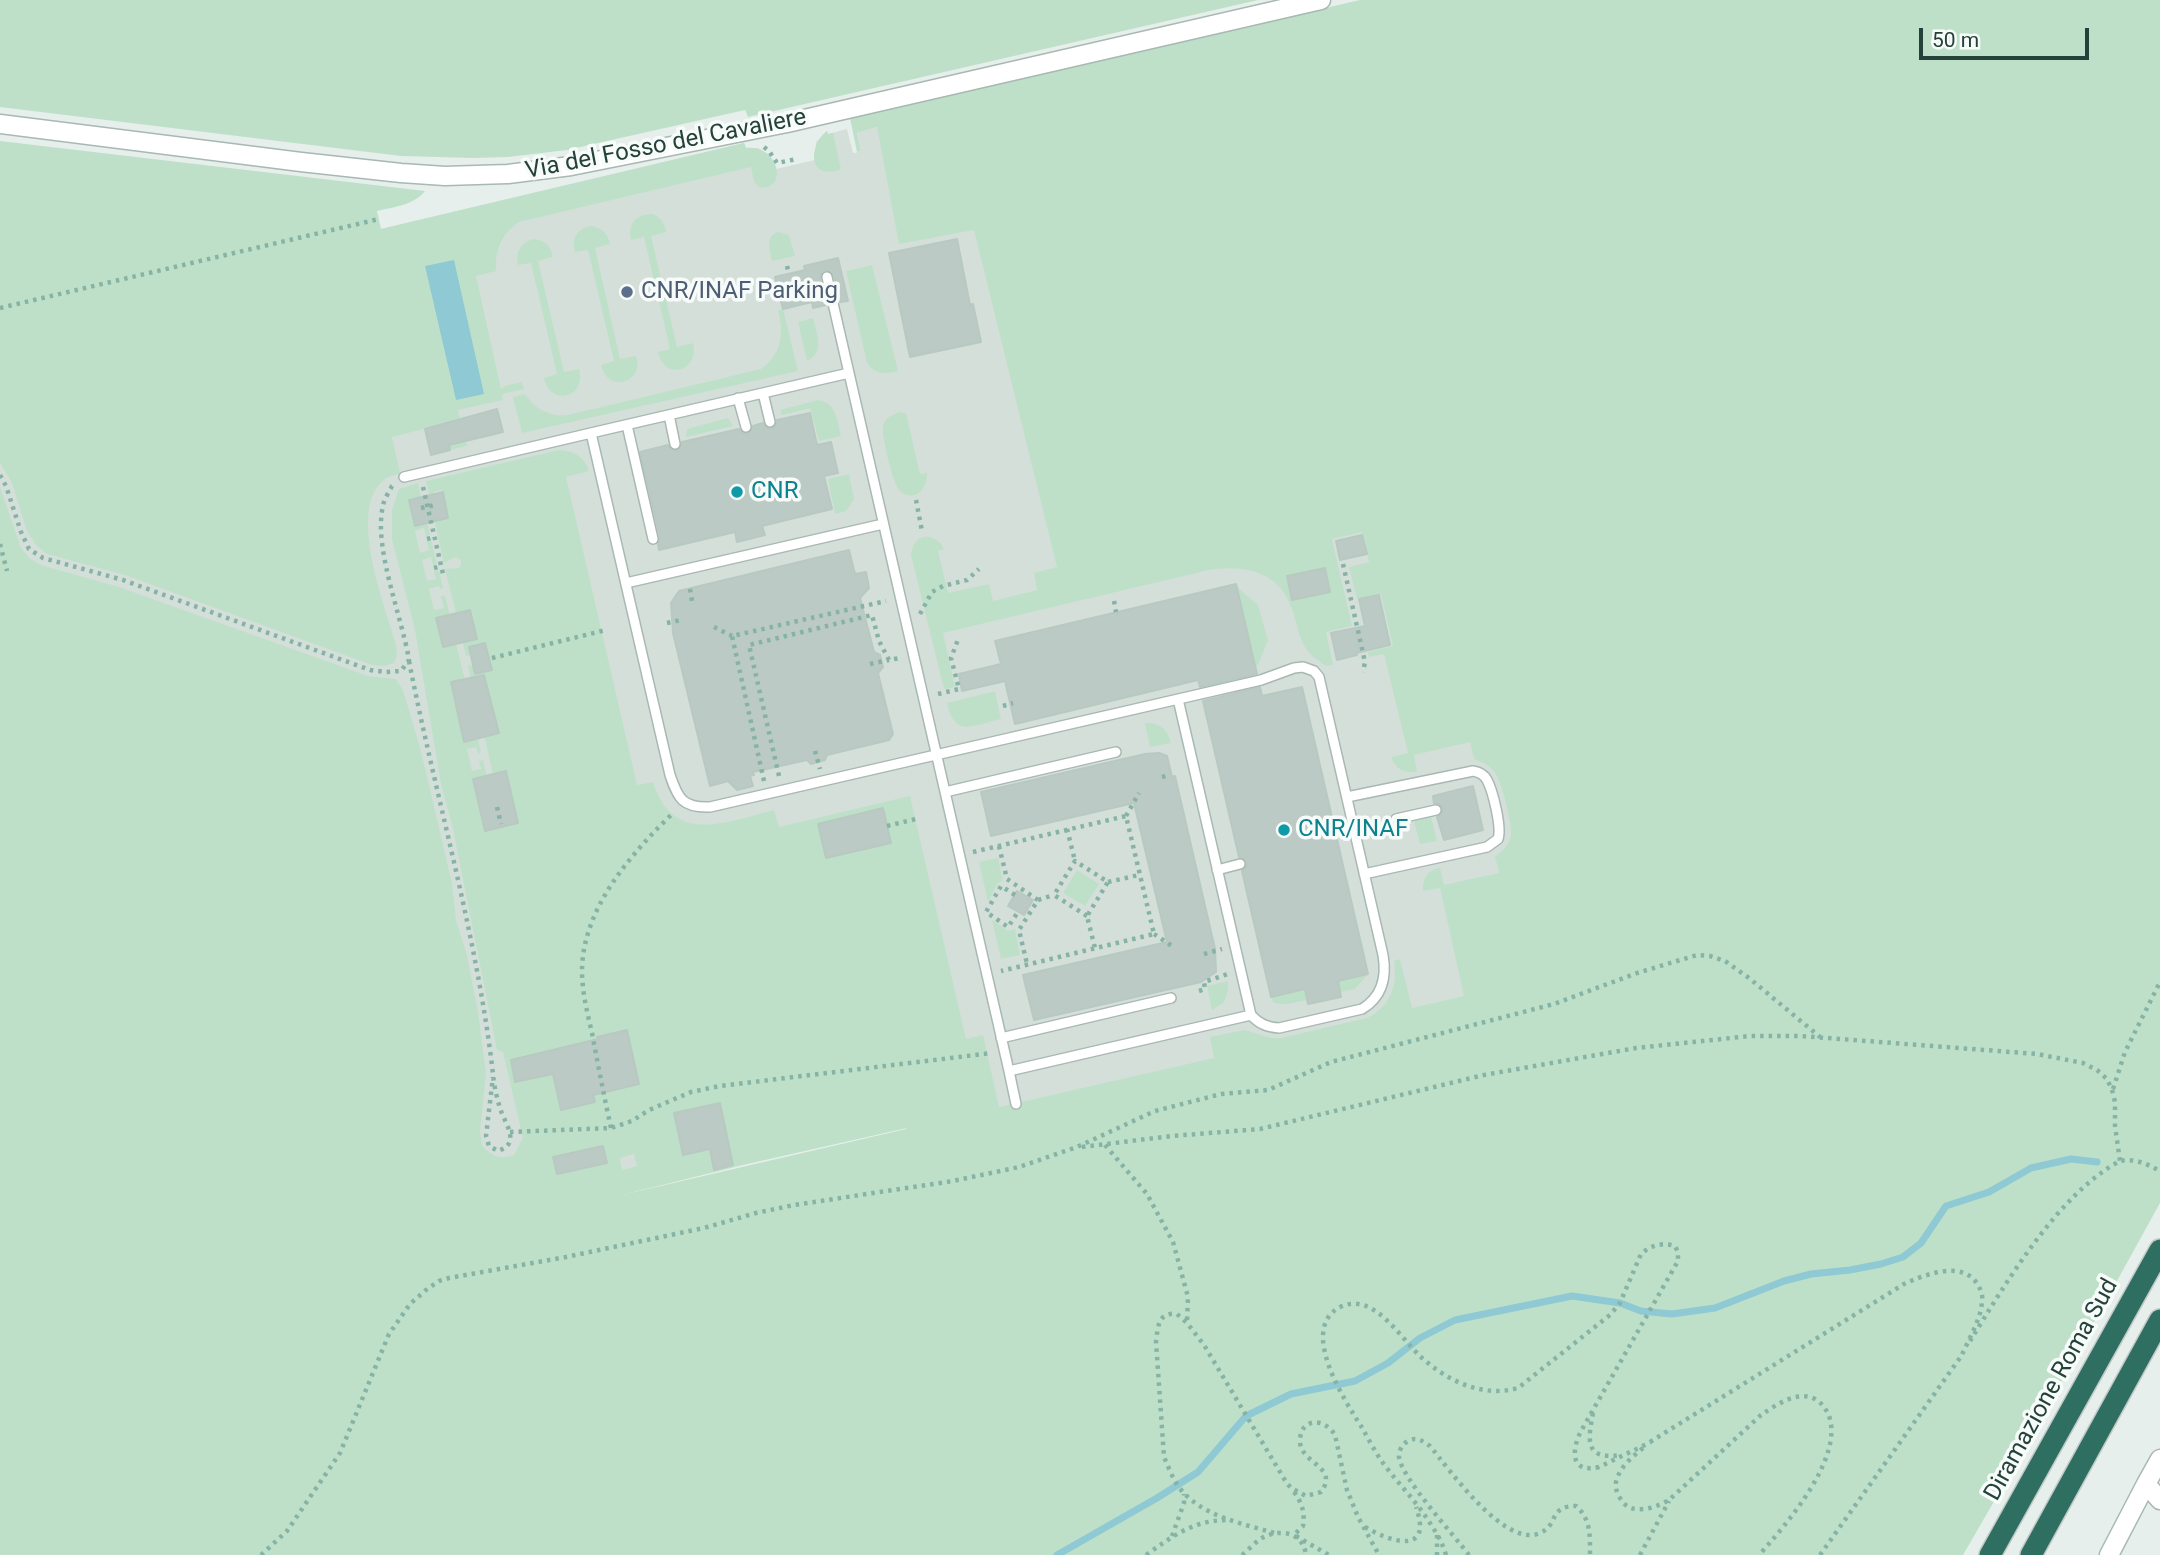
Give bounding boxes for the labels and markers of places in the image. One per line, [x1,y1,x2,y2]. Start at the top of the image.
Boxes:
place label: CNR/INAF Parking [641,278,838,306]
marker: CNR/INAF Parking [619,284,635,300]
place label: CNR [751,478,799,506]
marker: CNR [729,484,745,500]
place label: CNR/INAF [1298,816,1408,844]
marker: CNR/INAF [1276,822,1292,838]

